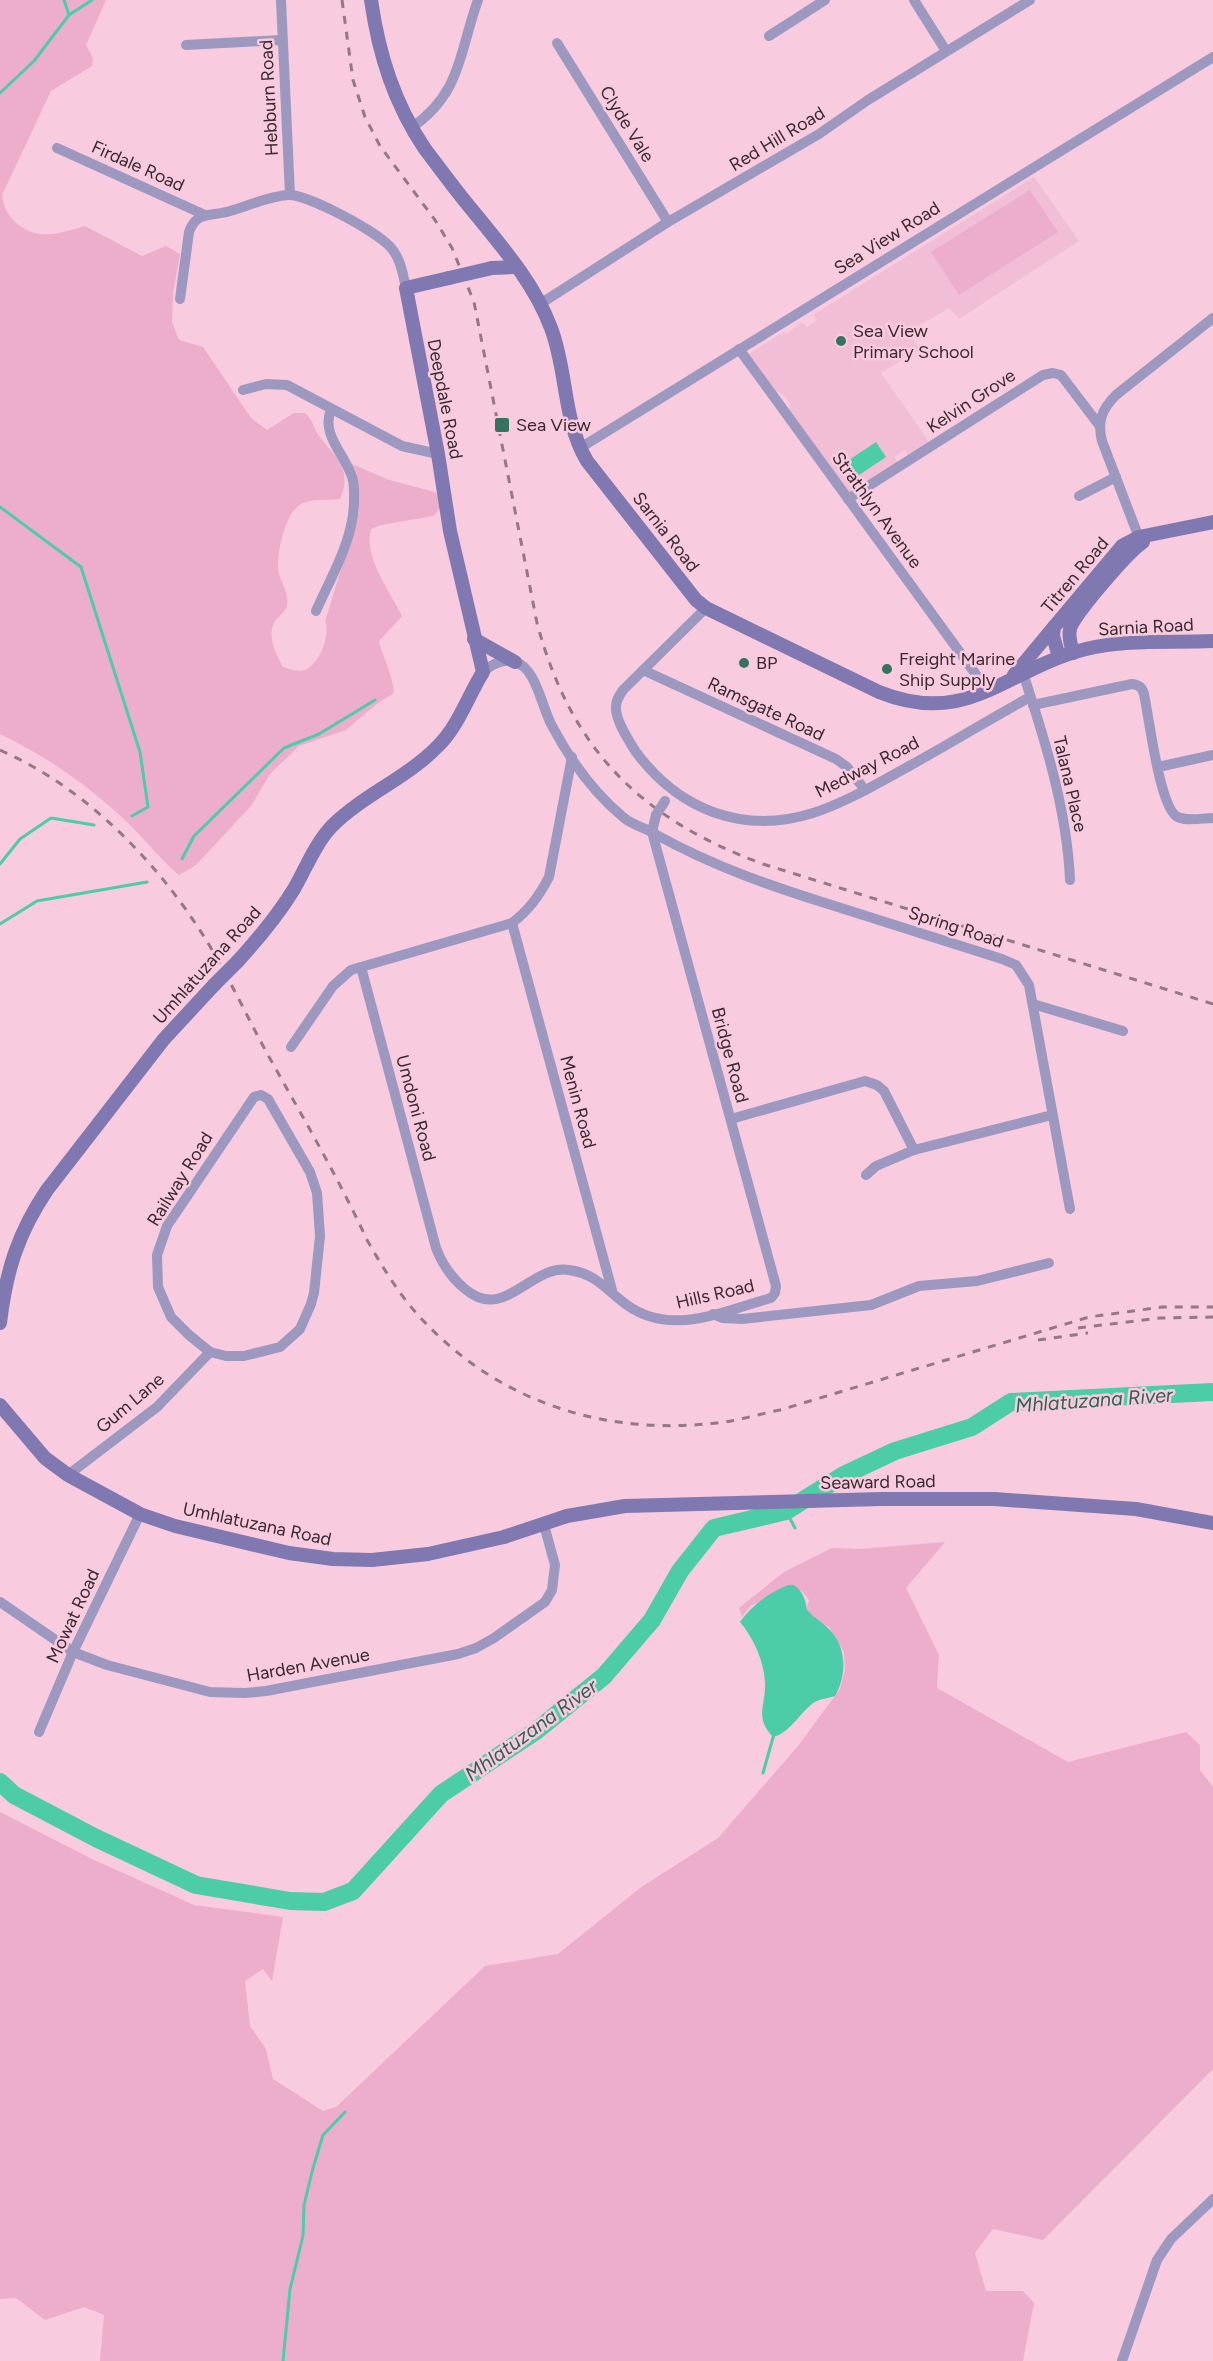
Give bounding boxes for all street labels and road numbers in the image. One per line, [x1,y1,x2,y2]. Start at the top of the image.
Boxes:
street label: Hebburn Road [255,39,283,157]
street label: Clyde Vale [595,82,659,166]
street label: Red Hill Road [725,102,829,176]
street label: Firdale Road [88,136,188,196]
street label: Sea View Road [830,197,944,279]
street label: Deepdale Road [423,337,467,461]
street label: Kelvin Grove [922,364,1020,438]
street label: Strathlyn Avenue [827,447,927,573]
street label: Sarnia Road [628,488,704,576]
street label: Titren Road [1037,532,1113,618]
street label: Sarnia Road [1098,614,1194,640]
street label: Ramsgate Road [704,672,828,746]
street label: Medway Road [811,731,923,803]
street label: Talana Place [1048,734,1092,834]
street label: Umhlatuzana Road [148,901,266,1029]
street label: Spring Road [906,901,1006,953]
street label: Bridge Road [707,1005,753,1105]
street label: Umdoni Road [391,1052,441,1164]
street label: Menin Road [555,1053,601,1151]
street label: Railway Road [142,1128,218,1230]
street label: Hills Road [674,1274,756,1314]
street label: Gum Lane [92,1368,169,1438]
street label: Seaward Road [820,1470,936,1494]
street label: Umhlatuzana Road [181,1498,333,1550]
street label: Mowat Road [42,1565,104,1667]
street label: Harden Avenue [245,1643,371,1687]

